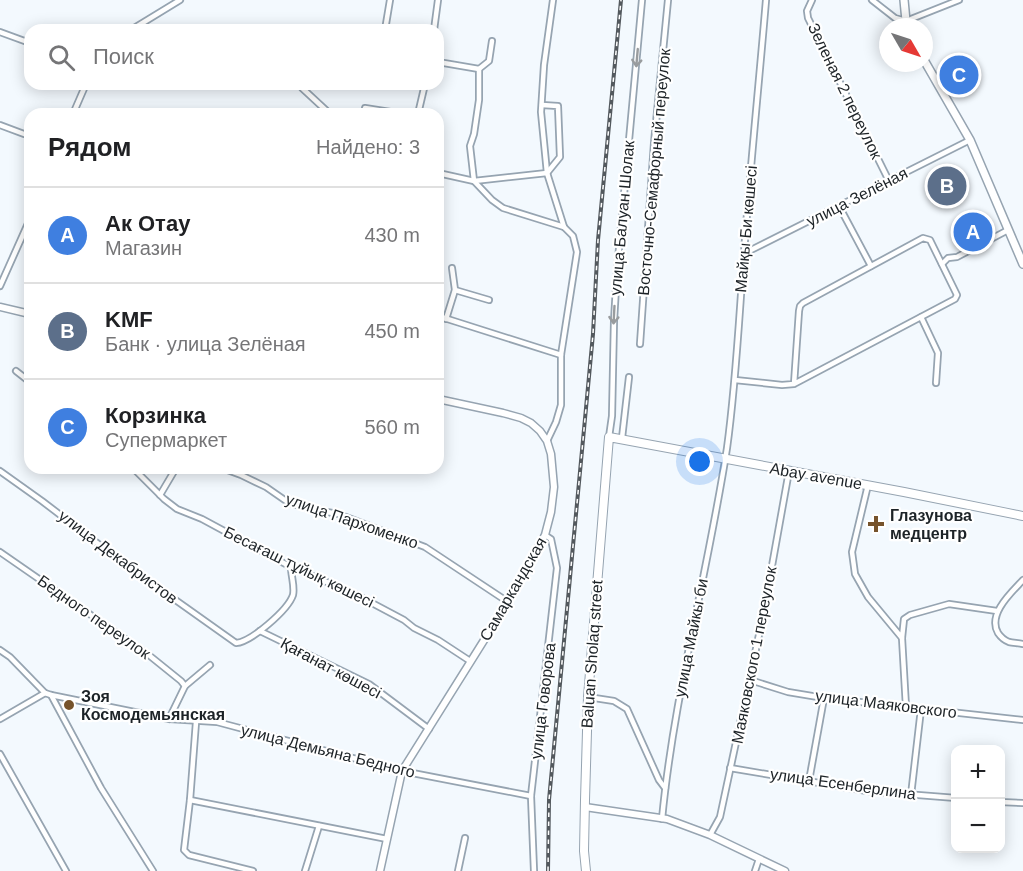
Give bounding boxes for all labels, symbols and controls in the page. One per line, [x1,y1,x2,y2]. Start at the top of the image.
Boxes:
north arrow [879,18,933,72]
street label: Зеленая 2 переулок [805,20,886,162]
search box [24,24,444,90]
icon: search [45,41,78,74]
text: Поиск [93,44,154,69]
street label: Восточно-Семафорный переулок [635,47,673,296]
one-way arrow [631,48,642,68]
pin: C [940,52,978,98]
text: Рядом [48,132,131,162]
text: Найдено: 3 [316,136,420,158]
street label: улица Балуан Шолак [607,139,637,296]
street label: улица Зелёная [804,164,910,230]
pin: B [928,164,966,208]
street label: Майқы Би көшесі [732,165,760,293]
pin: A [954,210,992,254]
text: Ак Отау [105,211,190,236]
text: A [60,224,75,246]
text: 430 m [364,224,420,246]
text: Магазин [105,237,182,259]
one-way arrow [609,305,620,325]
text: KMF [105,307,153,332]
text: B [60,320,75,342]
text: 450 m [364,320,420,342]
text: Банк · улица Зелёная [105,333,306,355]
text: Корзинка [105,403,206,428]
text: C [60,416,75,438]
text: 560 m [364,416,420,438]
text: Супермаркет [105,429,227,451]
your location [685,447,714,476]
street label: Abay avenue [769,460,864,492]
street label: улица Пархоменко [283,490,421,552]
street label: улица Декабристов [55,507,181,607]
place label: Глазунова медцентр [890,507,972,542]
marker: Глазунова медцентр [867,515,885,533]
street label: Бесағаш тұйық көшесі [221,523,377,611]
street label: Самаркандская [476,534,550,644]
street label: Маяковского 1 переулок [728,564,780,745]
street label: Бедного переулок [35,572,154,663]
street label: улица Майкы би [671,577,711,699]
street label: Baluan Sholaq street [578,579,606,729]
street label: Қағанат көшесі [278,634,384,702]
street label: улица Говорова [527,642,559,760]
street label: улица Маяковского [814,687,958,721]
place label: Зоя Космодемьянская [81,688,225,723]
marker: Зоя Космодемьянская [62,698,76,712]
street label: улица Демьяна Бедного [239,721,417,781]
map controls [951,745,1005,853]
button: + [951,745,1005,799]
street label: улица Есенберлина [769,765,917,803]
button: − [951,799,1005,853]

